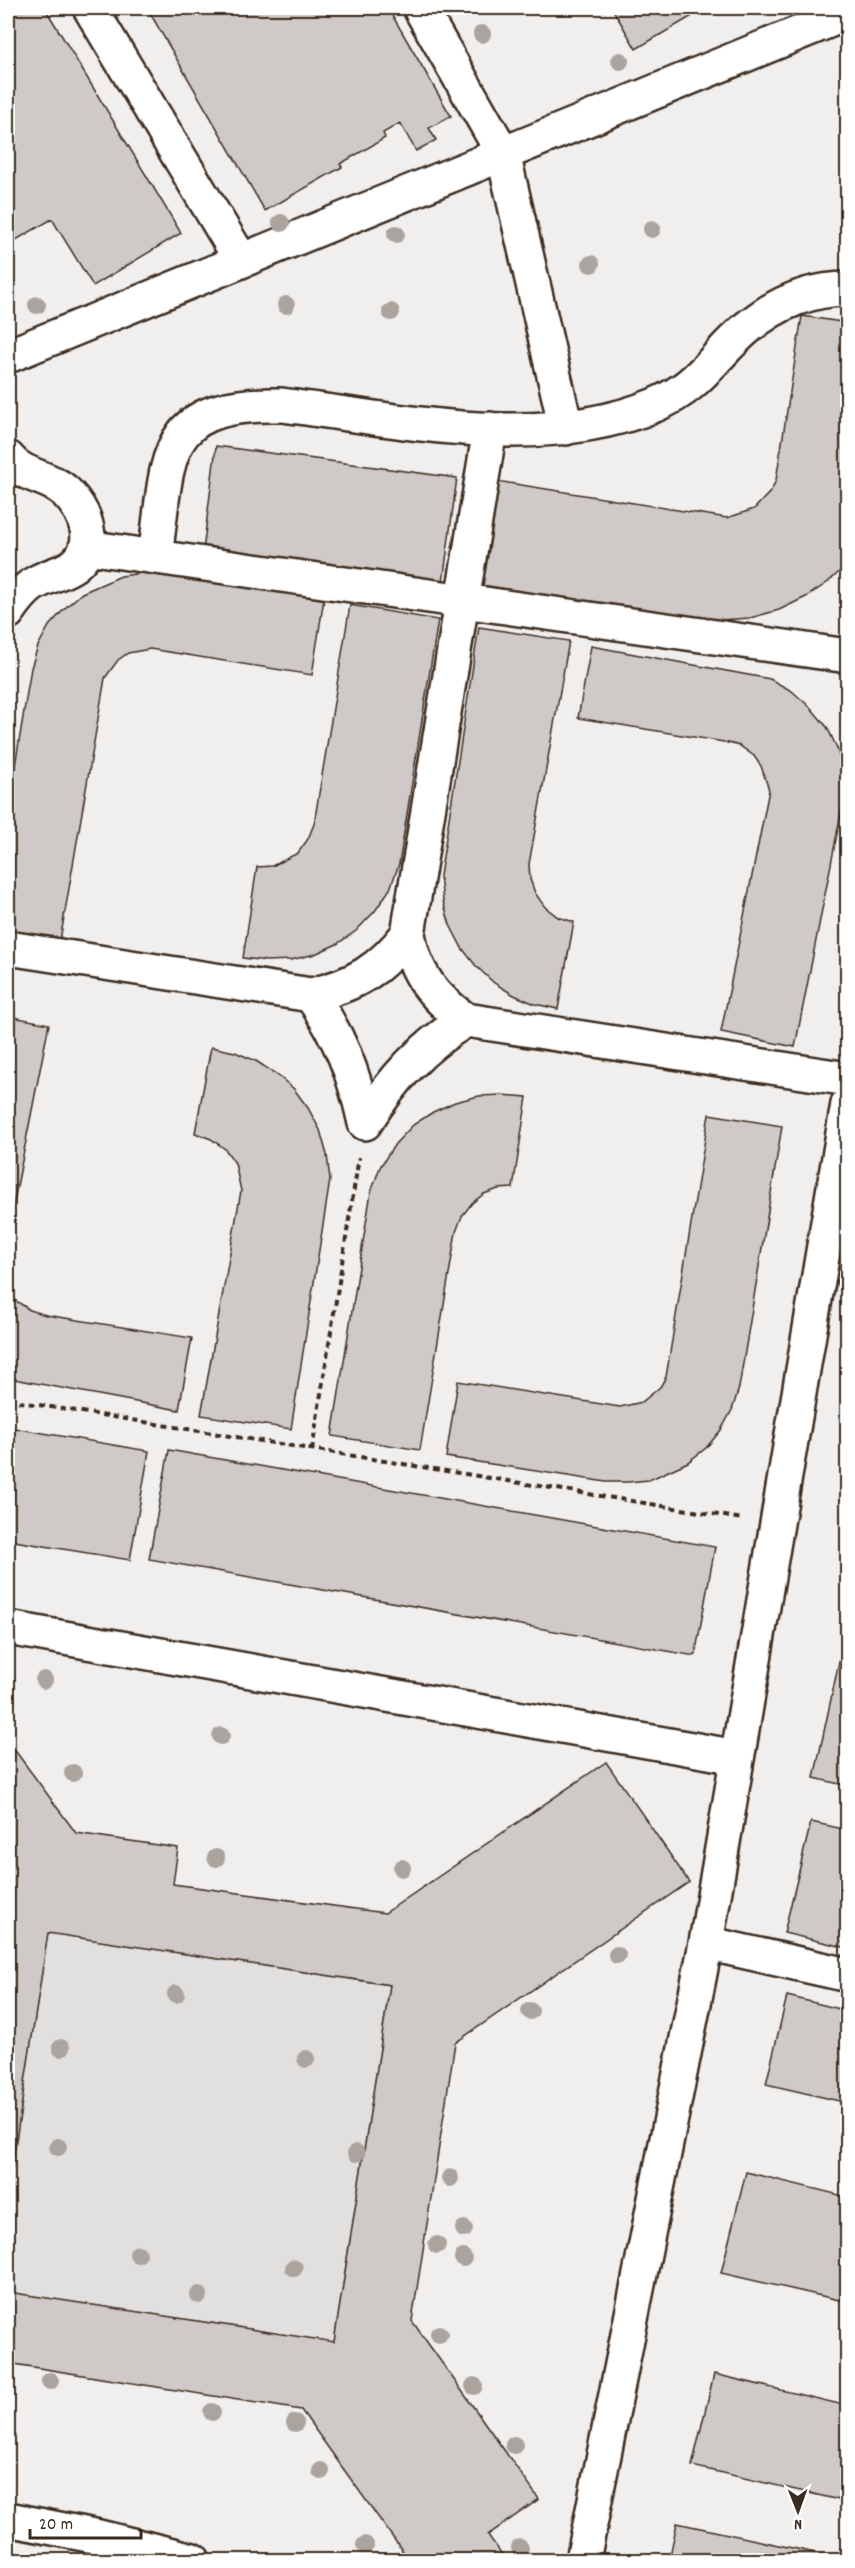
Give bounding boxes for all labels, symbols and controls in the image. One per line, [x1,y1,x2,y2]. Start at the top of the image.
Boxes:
north arrow [768,2481,828,2541]
scale bar [30,2502,141,2540]
text: N [794,2512,802,2535]
text: 20 m [39,2513,73,2538]

